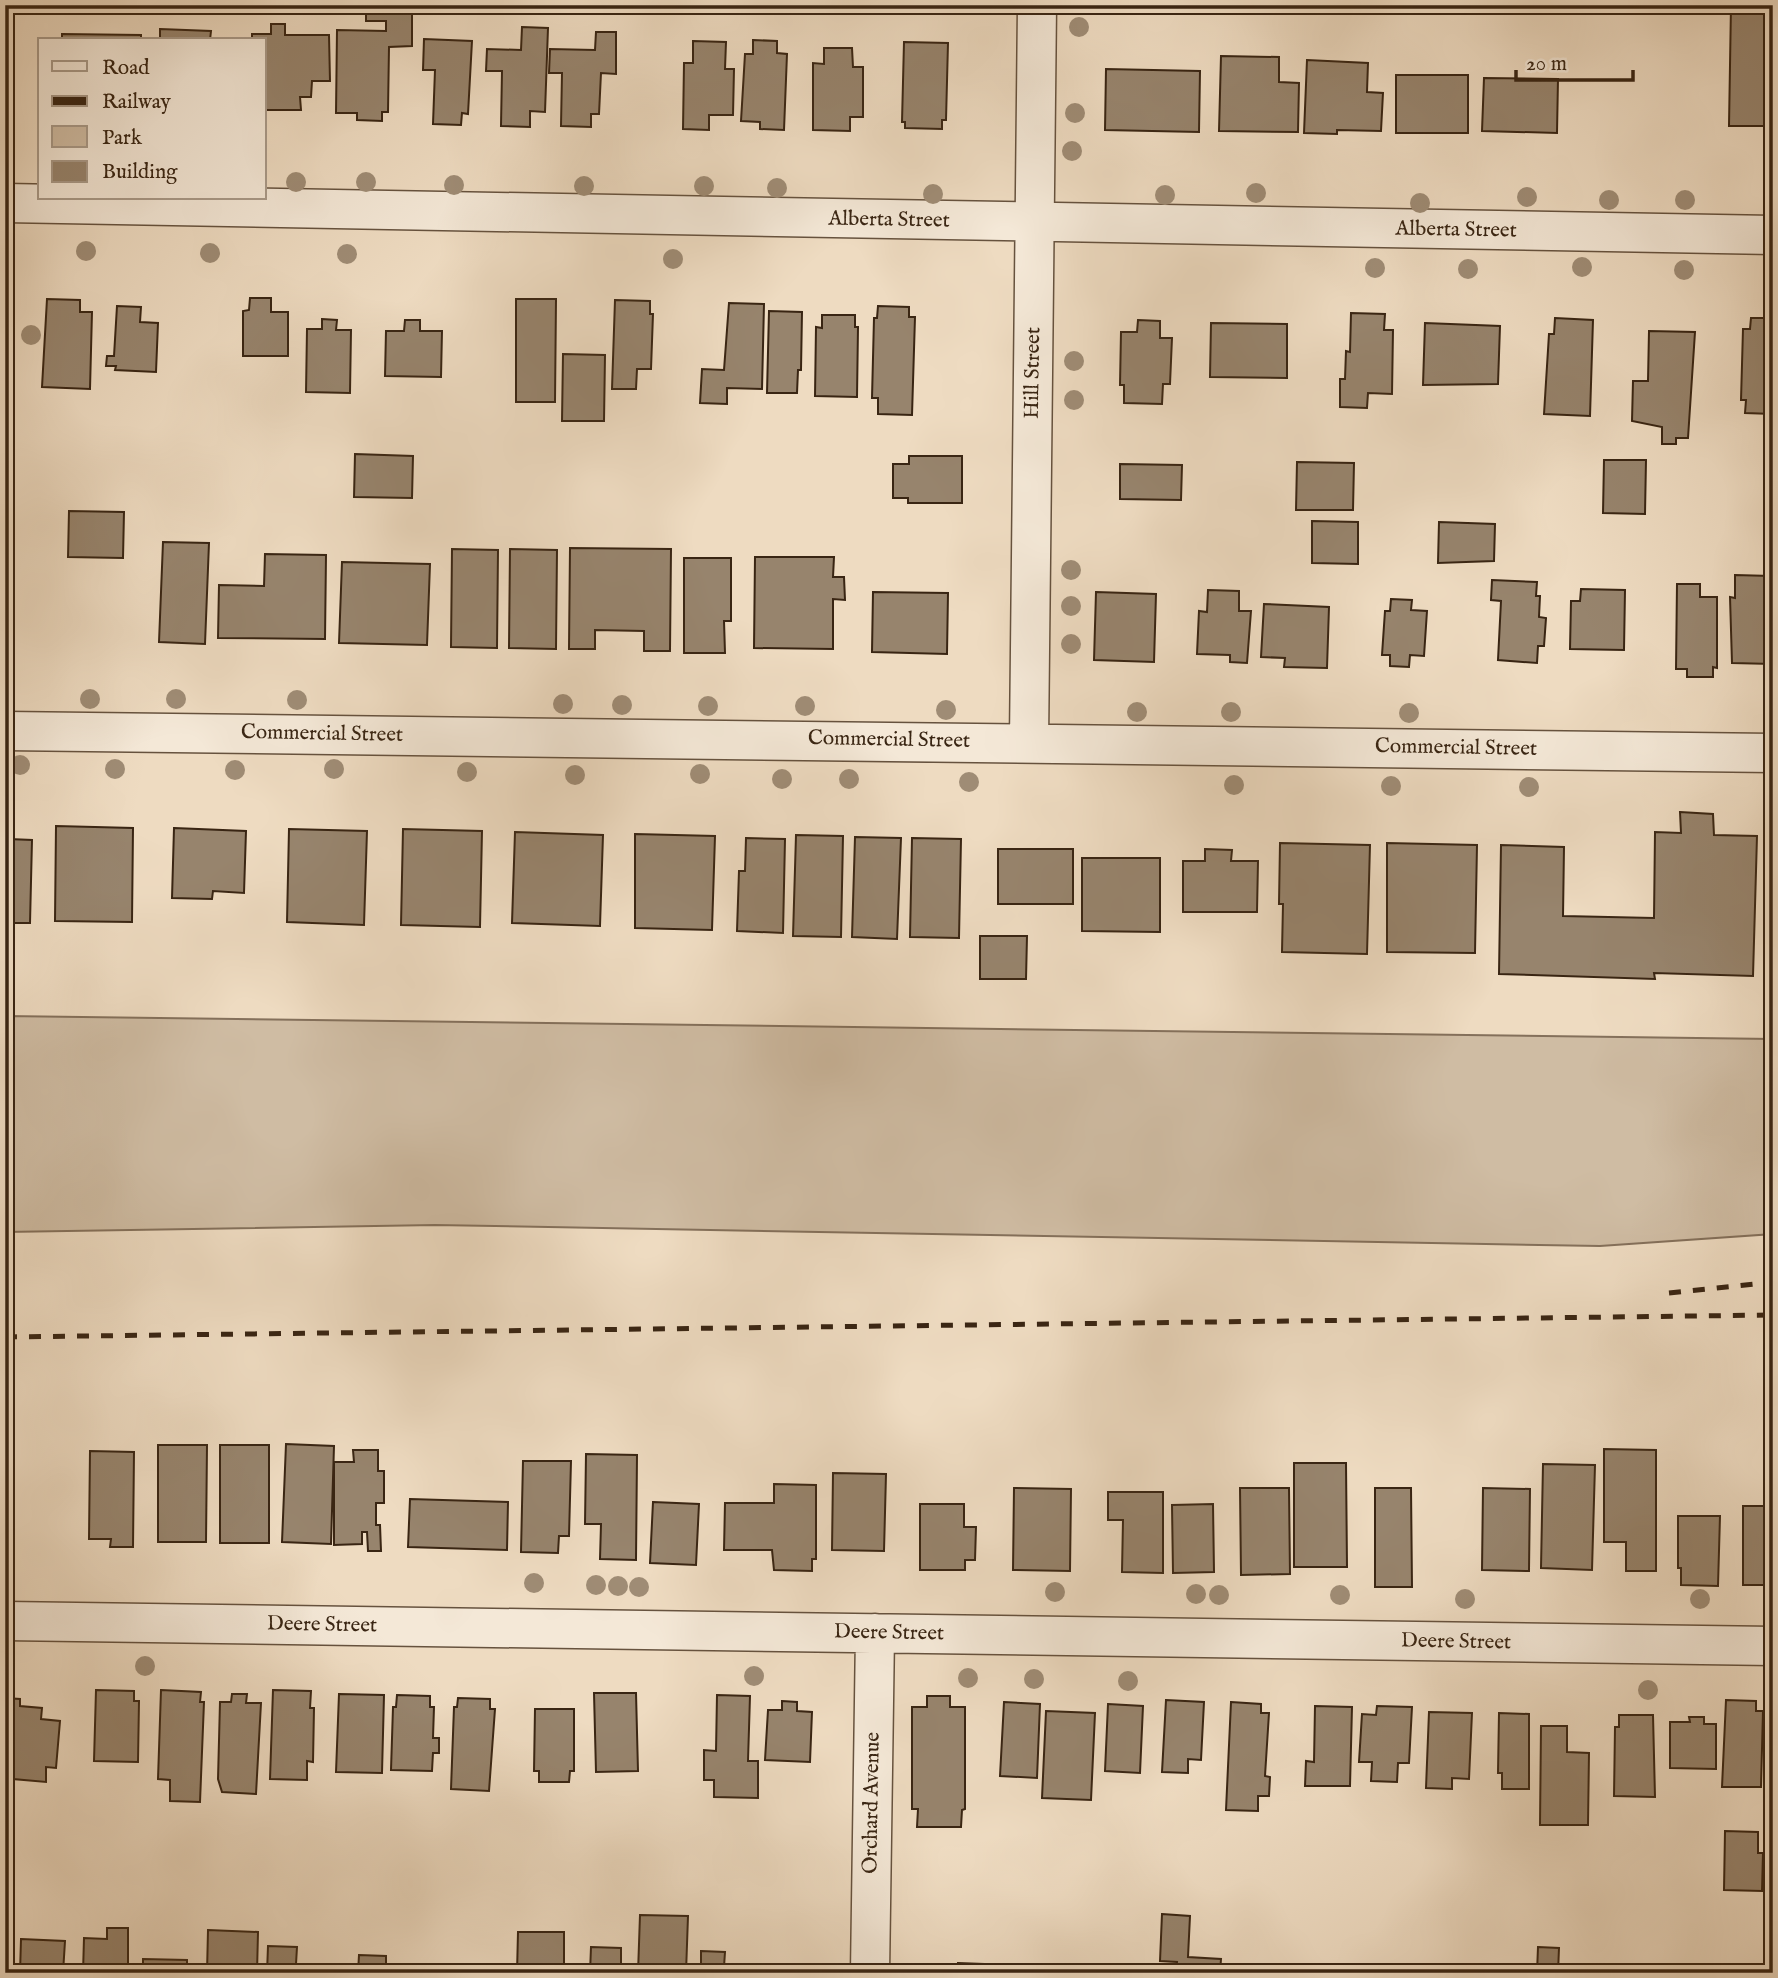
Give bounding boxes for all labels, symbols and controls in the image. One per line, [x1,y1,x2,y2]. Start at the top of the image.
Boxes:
legend [38,38,266,200]
scale bar [1516,38,1633,82]
text: 20 m [1526,51,1567,78]
text: Road [102,55,150,82]
text: Railway [102,89,172,116]
text: Park [102,125,143,152]
text: Building [102,159,178,186]
street label: Alberta Street [827,205,950,235]
street label: Alberta Street [1394,215,1517,245]
street label: Hill Street [1019,327,1047,419]
street label: Commercial Street [241,719,403,749]
street label: Commercial Street [808,725,970,755]
street label: Commercial Street [1375,733,1537,763]
street label: Deere Street [267,1611,377,1639]
street label: Deere Street [834,1619,944,1647]
street label: Deere Street [1401,1628,1511,1656]
street label: Orchard Avenue [857,1731,887,1874]

